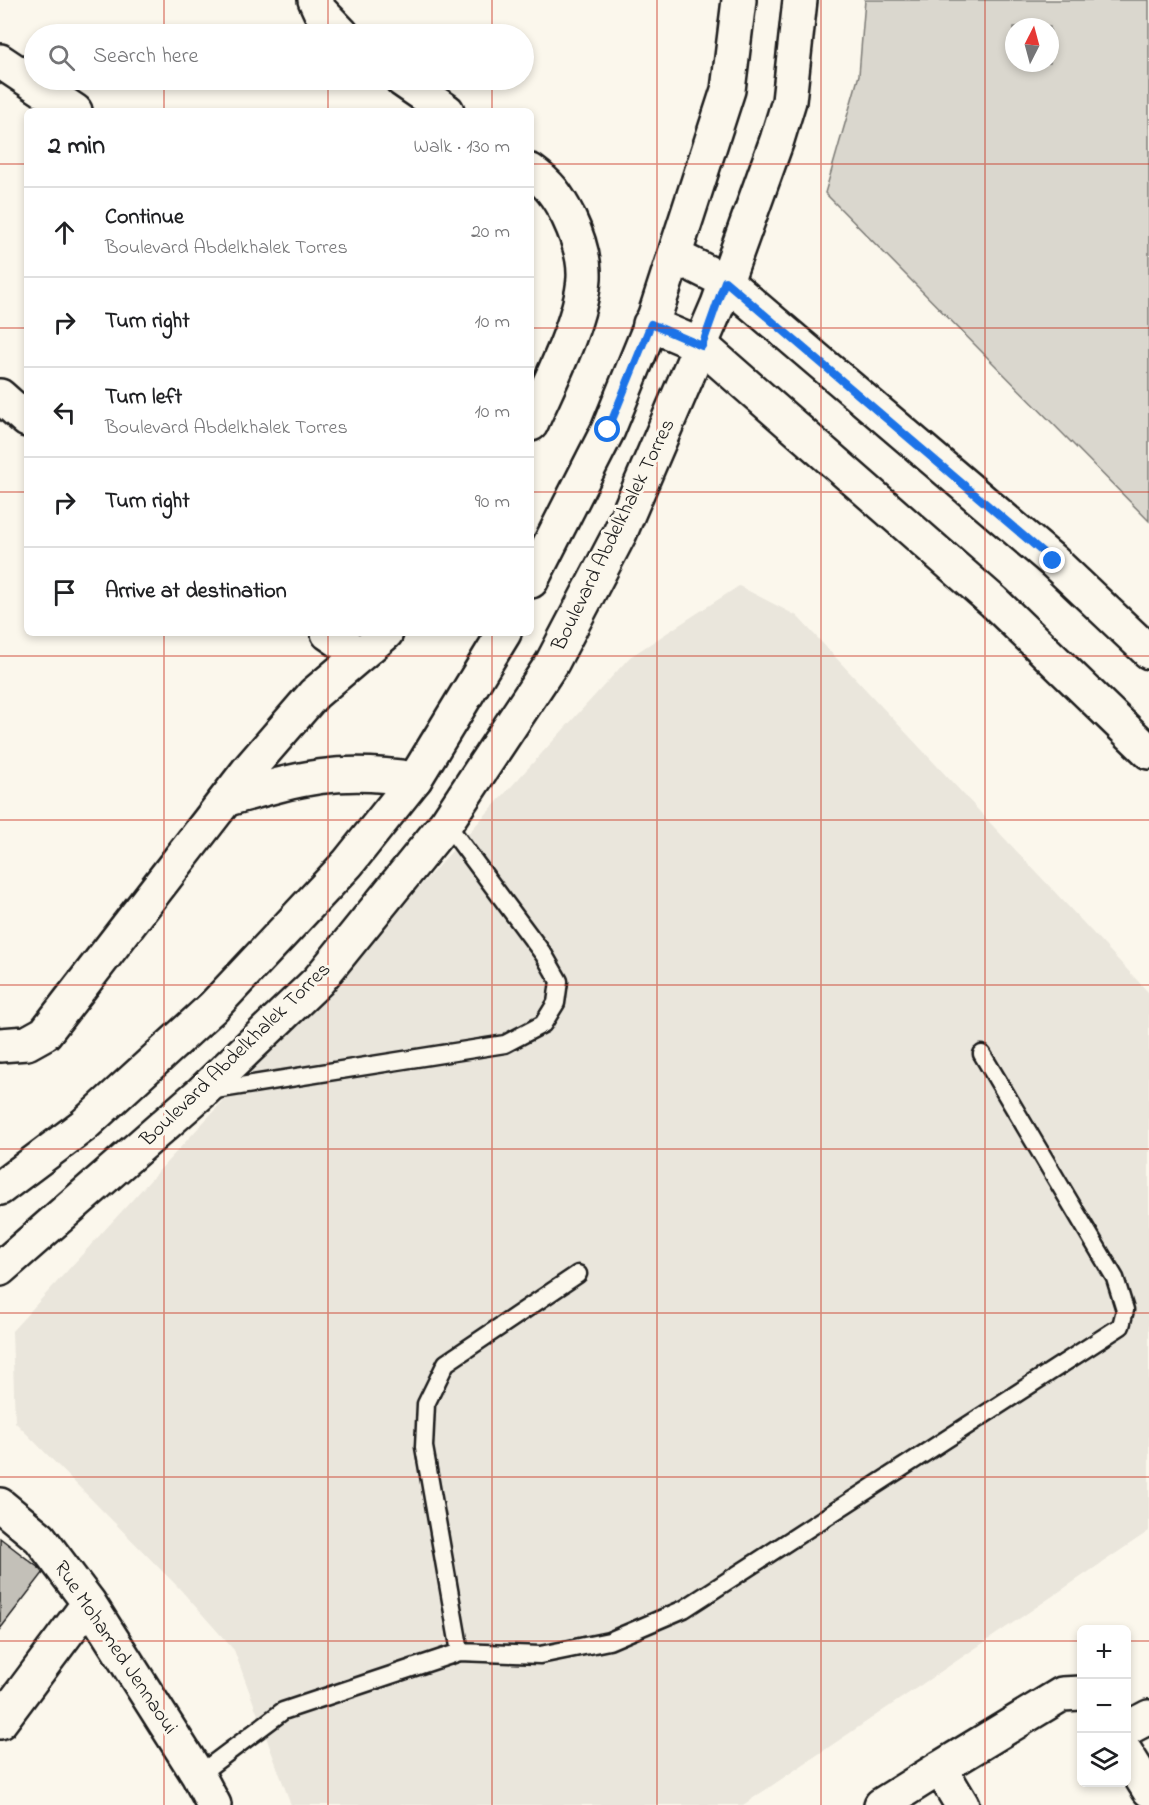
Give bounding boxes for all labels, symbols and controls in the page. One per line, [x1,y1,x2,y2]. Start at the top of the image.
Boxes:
north arrow [1005,18,1059,72]
search box [24,24,534,90]
icon: search [45,41,78,74]
text: Search here [93,41,198,73]
text: 2 min [48,128,105,166]
text: Walk · 130 m [414,133,510,162]
text: Continue [105,202,184,234]
icon: ahead [48,216,81,249]
text: 20 m [471,218,510,247]
text: Boulevard Abdelkhalek Torres [105,234,348,263]
icon: right [48,306,81,339]
text: Turn right [105,306,190,338]
text: 10 m [474,308,510,337]
text: Turn left [105,382,182,414]
icon: left [48,396,81,429]
text: 10 m [474,398,510,427]
text: Boulevard Abdelkhalek Torres [105,414,348,443]
street label: Boulevard Abdelkhalek Torres [544,414,683,657]
route start [594,416,620,442]
icon: right [48,486,81,519]
text: Turn right [105,486,190,518]
text: 90 m [475,488,510,517]
route end [1039,547,1065,573]
icon: arrive [48,576,81,609]
text: Arrive at destination [105,576,287,608]
street label: Boulevard Abdelkhalek Torres [133,956,338,1155]
street label: Rue Mohamed Jennaoui [46,1555,184,1741]
map controls [1077,1625,1131,1787]
button: + [1077,1625,1131,1679]
button: − [1077,1679,1131,1733]
button: layers [1077,1733,1131,1787]

